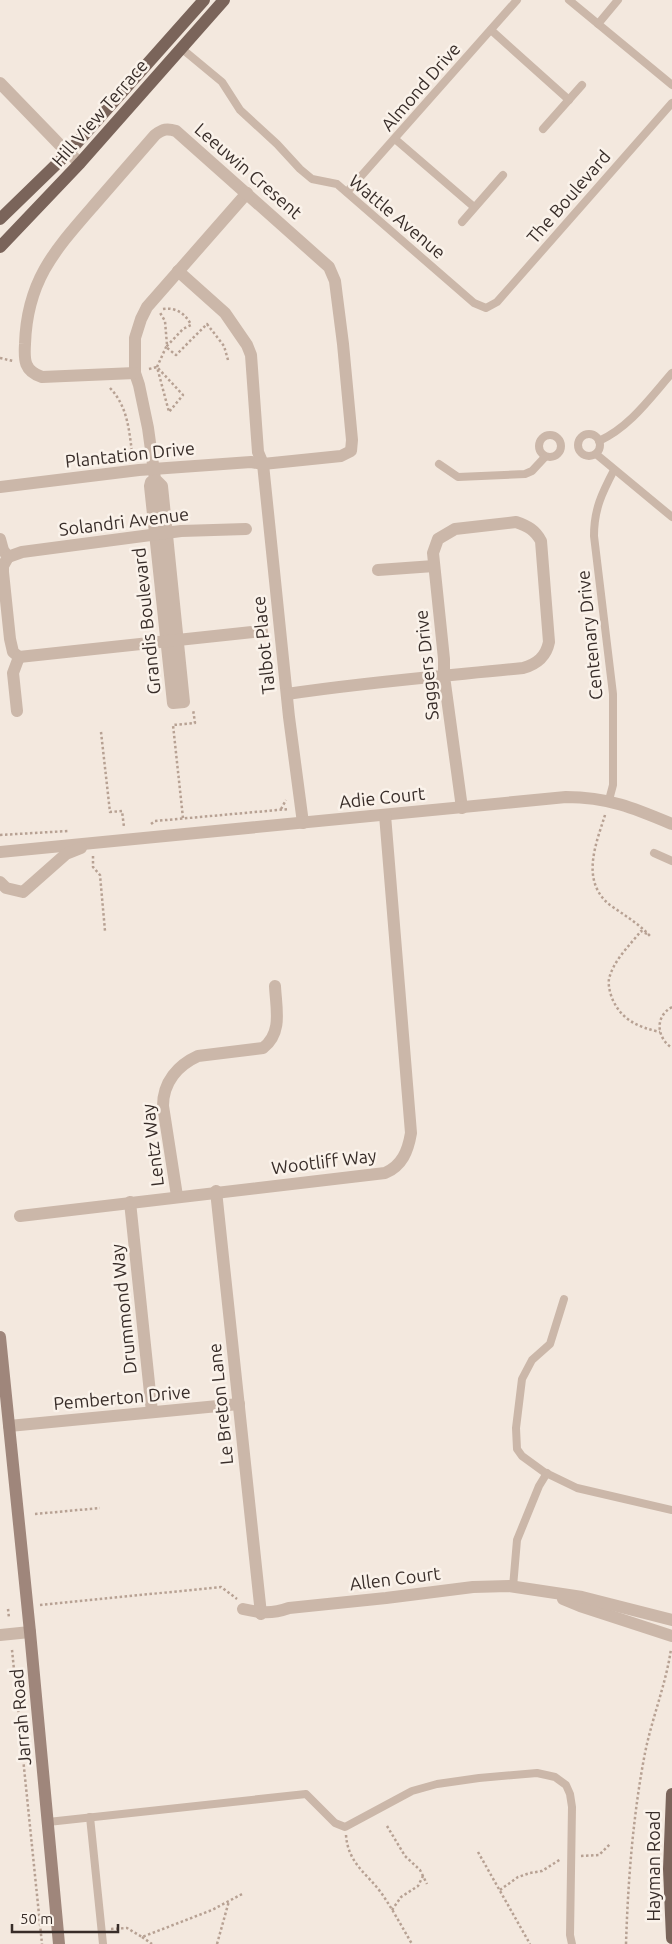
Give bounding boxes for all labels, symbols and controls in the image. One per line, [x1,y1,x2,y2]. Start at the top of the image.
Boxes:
street label: Almond Drive [377,38,464,134]
street label: Hill View Terrace [47,55,151,170]
street label: Leeuwin Cresent [191,118,306,222]
street label: The Boulevard [522,146,614,247]
street label: Wattle Avenue [346,170,450,262]
street label: Plantation Drive [64,437,196,471]
street label: Solandri Avenue [58,503,190,539]
street label: Grandis Boulevard [128,547,164,695]
street label: Centenary Drive [572,569,606,701]
street label: Talbot Place [248,595,278,695]
street label: Saggers Drive [410,609,442,721]
street label: Adie Court [338,783,426,811]
street label: Lentz Way [137,1102,167,1188]
street label: Wootliff Way [270,1145,378,1177]
street label: Drummond Way [106,1243,140,1375]
street label: Le Breton Lane [204,1342,236,1466]
street label: Pemberton Drive [52,1381,191,1413]
street label: Allen Court [348,1563,441,1593]
street label: Jarrah Road [6,1668,34,1766]
street label: Hayman Road [643,1810,663,1922]
scale bar [12,1902,119,1934]
text: 50 m [20,1910,53,1927]

